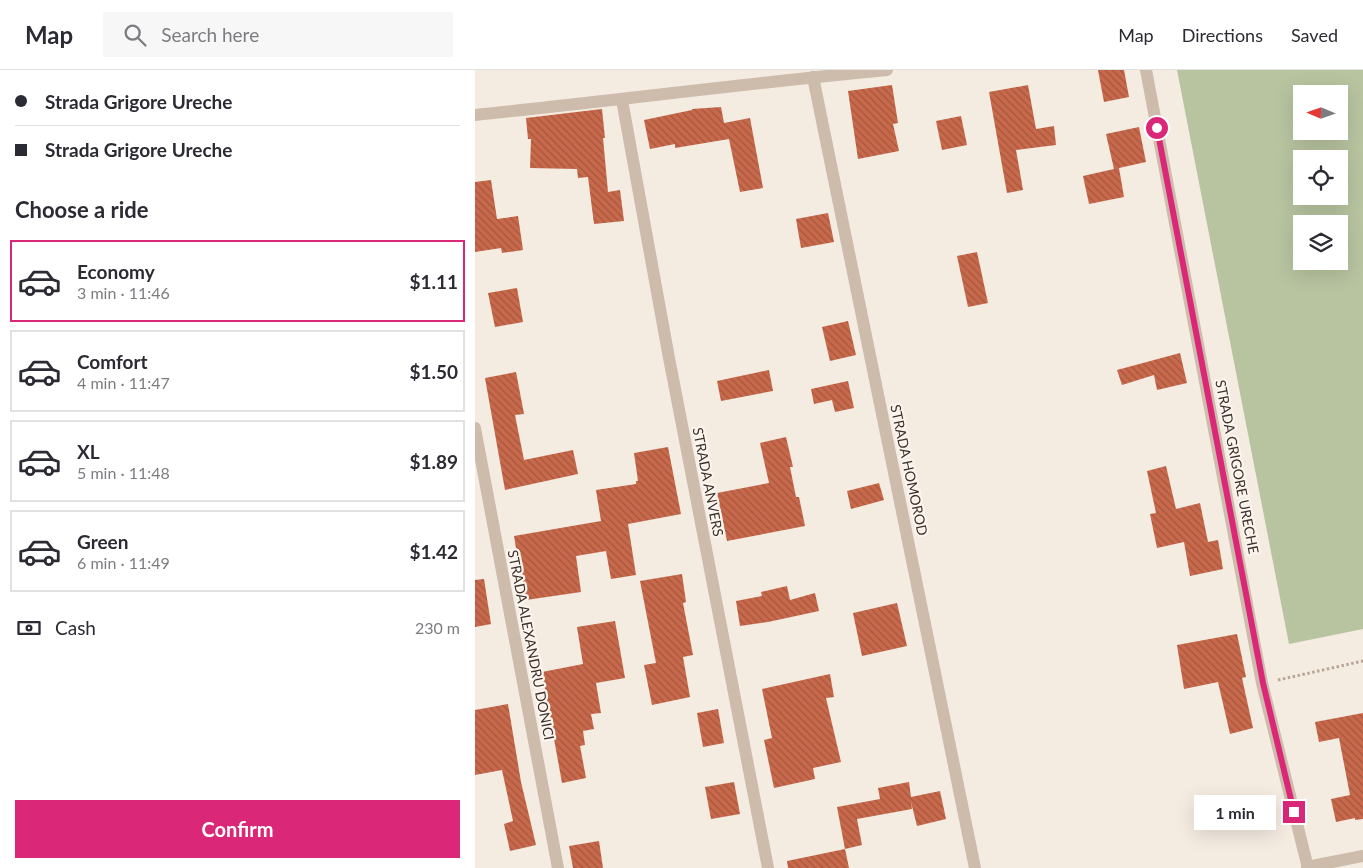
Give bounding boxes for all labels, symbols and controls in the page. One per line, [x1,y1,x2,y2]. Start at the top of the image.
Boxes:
search box [103,12,453,57]
text: Map [25,20,73,49]
icon: search [121,21,149,49]
text: Search here [161,23,259,46]
text: Map [1118,24,1154,46]
text: Directions [1182,24,1263,46]
text: Saved [1291,24,1338,46]
north arrow [1293,85,1347,140]
map controls [1293,85,1348,270]
text: Strada Grigore Ureche [45,90,232,113]
route start [1146,117,1168,139]
text: Strada Grigore Ureche [45,138,232,161]
button: locate [1293,150,1348,205]
text: Choose a ride [15,196,149,223]
button: layers [1293,215,1348,270]
icon: car [17,259,62,304]
text: Economy [77,260,155,283]
text: $1.11 [409,270,458,293]
text: 3 min · 11:46 [77,283,170,302]
icon: car [17,349,62,394]
text: Comfort [77,350,148,373]
text: $1.50 [409,360,458,383]
text: 4 min · 11:47 [77,373,170,392]
street label: STRADA GRIGORE URECHE [1212,378,1263,555]
street label: STRADA HOMOROD [887,403,932,537]
street label: STRADA ANVERS [690,426,727,538]
icon: car [17,439,62,484]
text: XL [77,440,100,463]
text: $1.89 [409,450,458,473]
text: 5 min · 11:48 [77,463,170,482]
icon: car [17,529,62,574]
text: Green [77,530,128,553]
text: $1.42 [409,540,458,563]
street label: STRADA ALEXANDRU DONICI [505,548,558,742]
text: 6 min · 11:49 [77,553,170,572]
icon: cash [15,614,43,642]
text: Cash [55,616,96,639]
text: 230 m [415,618,460,637]
callout: 1 min [1194,794,1277,830]
button: Confirm [15,800,460,858]
route end [1283,801,1305,823]
text: 1 min [1215,803,1255,822]

